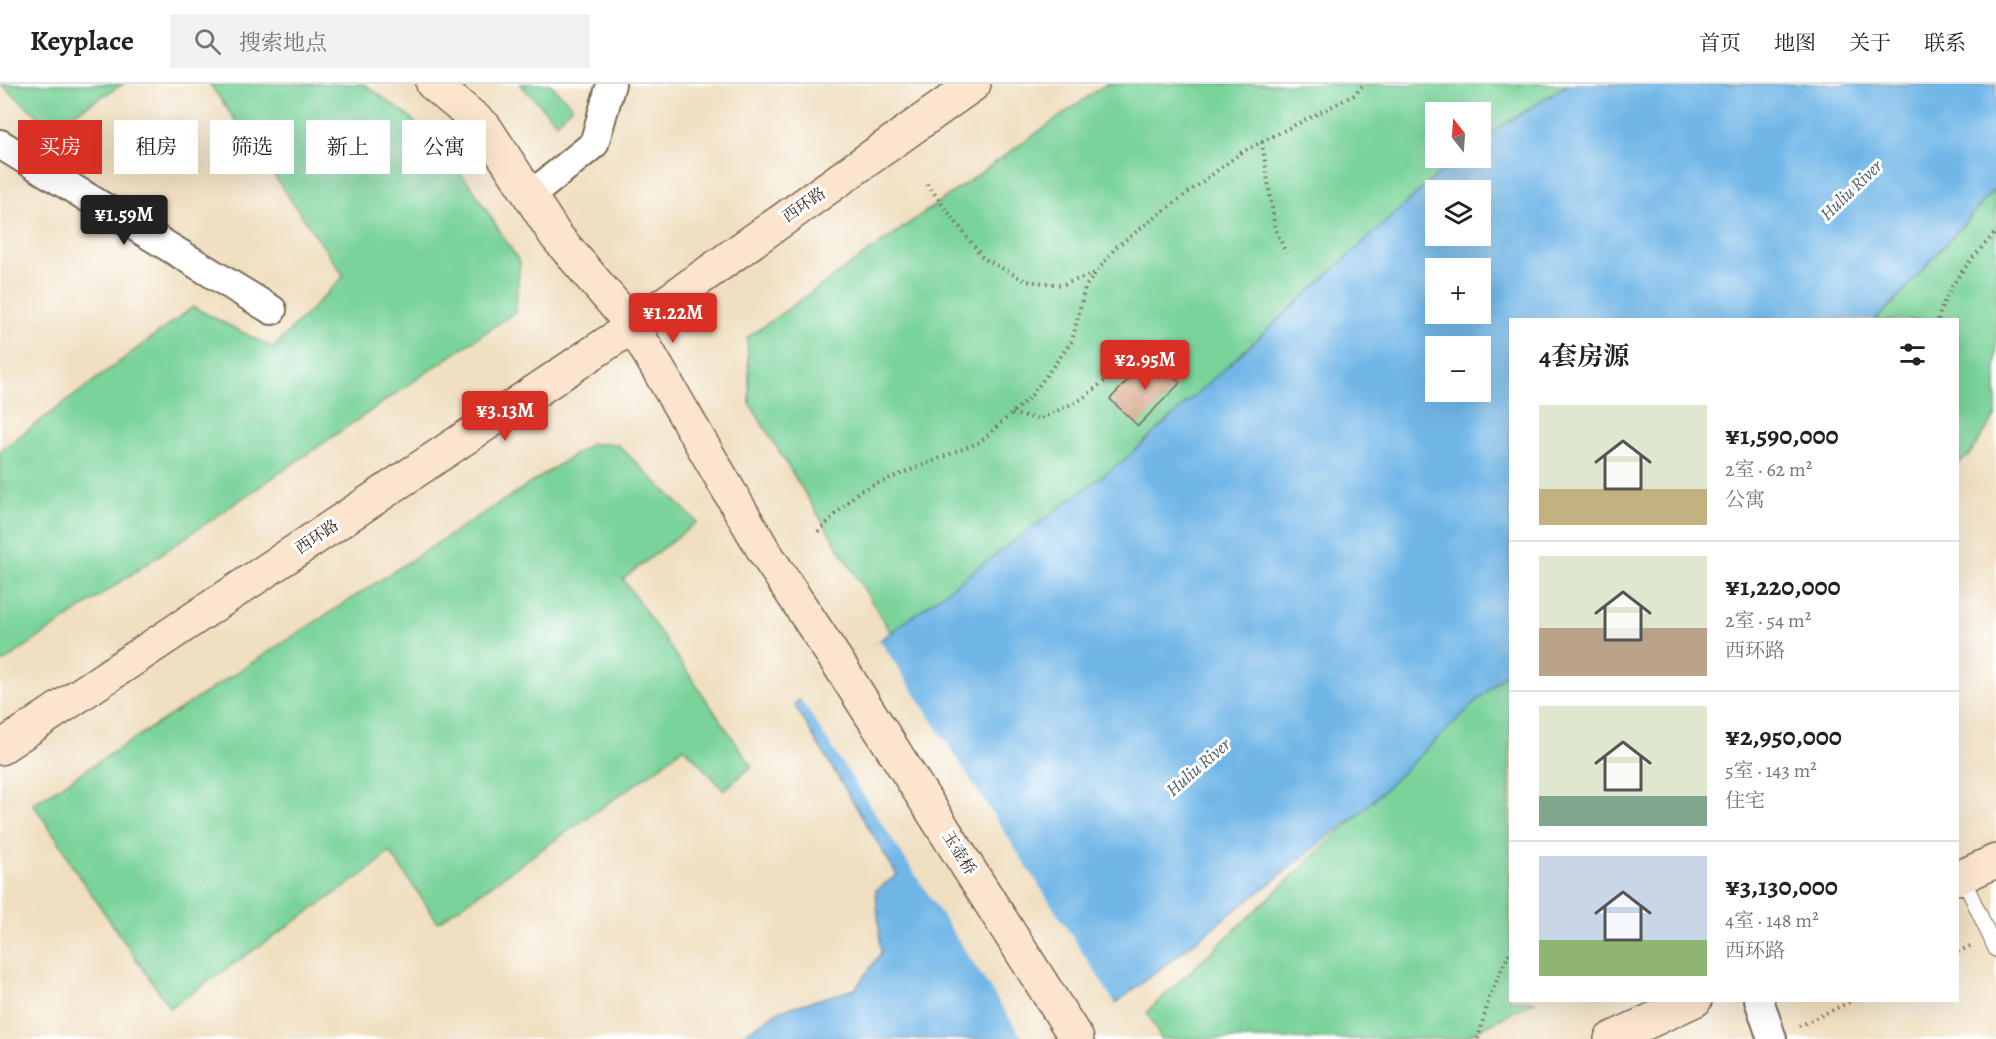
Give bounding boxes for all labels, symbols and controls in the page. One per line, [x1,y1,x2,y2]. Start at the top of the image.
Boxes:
search box [170,14,590,68]
text: Keyplace [30,22,134,60]
icon: search [191,25,224,58]
text: 搜索地点 [239,28,327,58]
text: 首页 [1699,29,1741,57]
text: 地图 [1774,29,1816,57]
text: 关于 [1849,29,1891,57]
text: 联系 [1924,29,1966,57]
north arrow [1425,102,1491,168]
map controls [1425,102,1491,402]
chip: 买房 [18,120,102,174]
chip: 租房 [114,120,198,174]
chip: 筛选 [210,120,294,174]
chip: 新上 [306,120,390,174]
chip: 公寓 [402,120,486,174]
water label: Huliu River [1815,154,1888,226]
button: layers [1425,180,1491,246]
street label: 西环路 [778,182,830,228]
pin: ¥1.59M [75,195,173,246]
text: ¥1.59M [95,201,153,228]
button: + [1425,258,1491,324]
pin: ¥1.22M [624,293,722,344]
text: ¥1.22M [643,299,703,326]
button: − [1425,336,1491,402]
icon: filters [1896,338,1929,371]
text: 4套房源 [1539,339,1629,374]
pin: ¥2.95M [1096,340,1194,391]
text: ¥2.95M [1114,346,1176,373]
pin: ¥3.13M [456,391,554,442]
text: ¥3.13M [476,397,534,424]
text: ¥1,590,000 [1725,418,1839,453]
icon: home [1587,429,1659,501]
text: 2室 · 62 m² [1725,456,1812,483]
text: 公寓 [1725,486,1765,513]
street label: 西环路 [291,514,343,560]
text: ¥1,220,000 [1725,569,1841,604]
icon: home [1587,580,1659,652]
text: 2室 · 54 m² [1725,607,1811,634]
text: 西环路 [1725,637,1785,664]
text: ¥2,950,000 [1725,719,1842,754]
icon: home [1587,730,1659,802]
water label: Huliu River [1161,732,1236,802]
text: 5室 · 143 m² [1725,757,1817,784]
text: 住宅 [1725,787,1765,814]
street label: 玉壶桥 [937,827,981,879]
text: ¥3,130,000 [1725,869,1838,904]
icon: home [1587,880,1659,952]
text: 4室 · 148 m² [1725,907,1819,934]
text: 西环路 [1725,937,1785,964]

